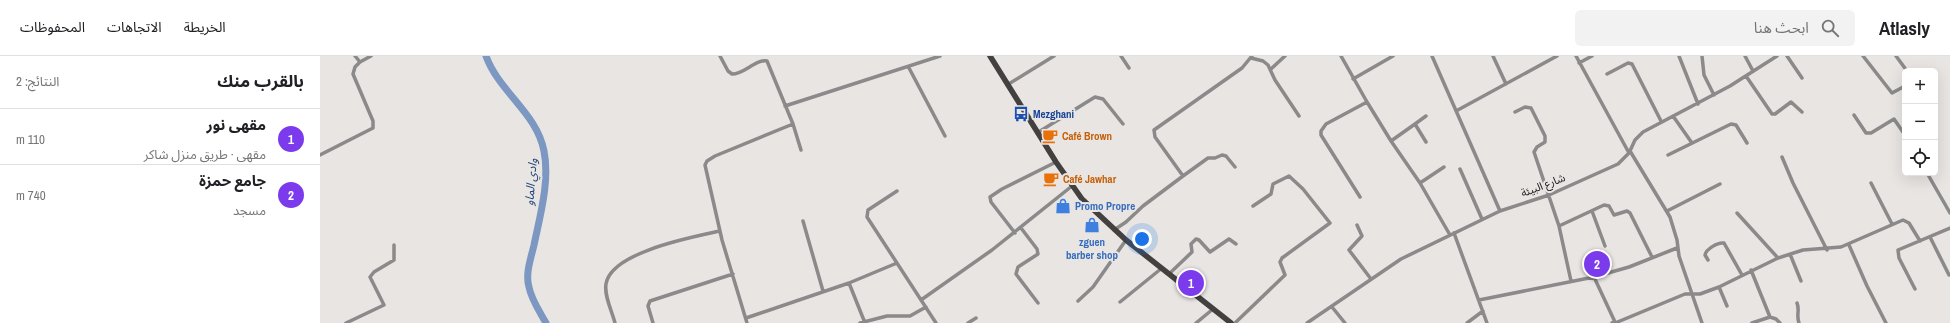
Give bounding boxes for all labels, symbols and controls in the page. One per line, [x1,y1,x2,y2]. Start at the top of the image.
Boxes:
search box [1575,10,1855,46]
text: Atlasly [1879,15,1930,41]
text: ابحث هنا [1754,17,1809,38]
icon: search [1819,17,1841,39]
text: المحفوظات [20,18,85,36]
text: الاتجاهات [107,18,162,36]
text: الخريطة [184,18,226,36]
map controls [1902,68,1938,176]
button: + [1902,68,1938,104]
text: بالقرب منك [217,69,304,92]
text: النتائج: 2 [16,73,59,90]
button: − [1902,104,1938,140]
bus stop icon: Mezghani [1012,105,1030,123]
place label: Mezghani [1033,107,1074,121]
text: مقهى نور [207,114,266,135]
cafe icon: Café Brown [1041,127,1059,145]
place label: Café Brown [1062,129,1112,143]
text: 110 m [16,131,45,148]
text: 1 [288,131,294,148]
button: locate [1902,140,1938,176]
text: مقهى · طريق منزل شاكر [144,146,266,163]
water label: وادي الماو [521,157,543,207]
text: جامع حمزة [199,170,266,191]
cafe icon: Café Jawhar [1042,170,1060,188]
street label: شارع البيئة [1519,170,1568,201]
place label: Café Jawhar [1063,172,1117,186]
text: 740 m [16,187,46,204]
text: 2 [288,187,294,204]
shop icon: Promo Propre [1054,197,1072,215]
place label: Promo Propre [1075,199,1135,213]
text: مسجد [233,202,266,219]
shop icon: zguen barber shop [1083,216,1101,234]
your location [1132,229,1152,249]
place label: zguen barber shop [1066,235,1119,262]
pin: 2 [1584,249,1610,279]
pin: 1 [1178,268,1204,298]

